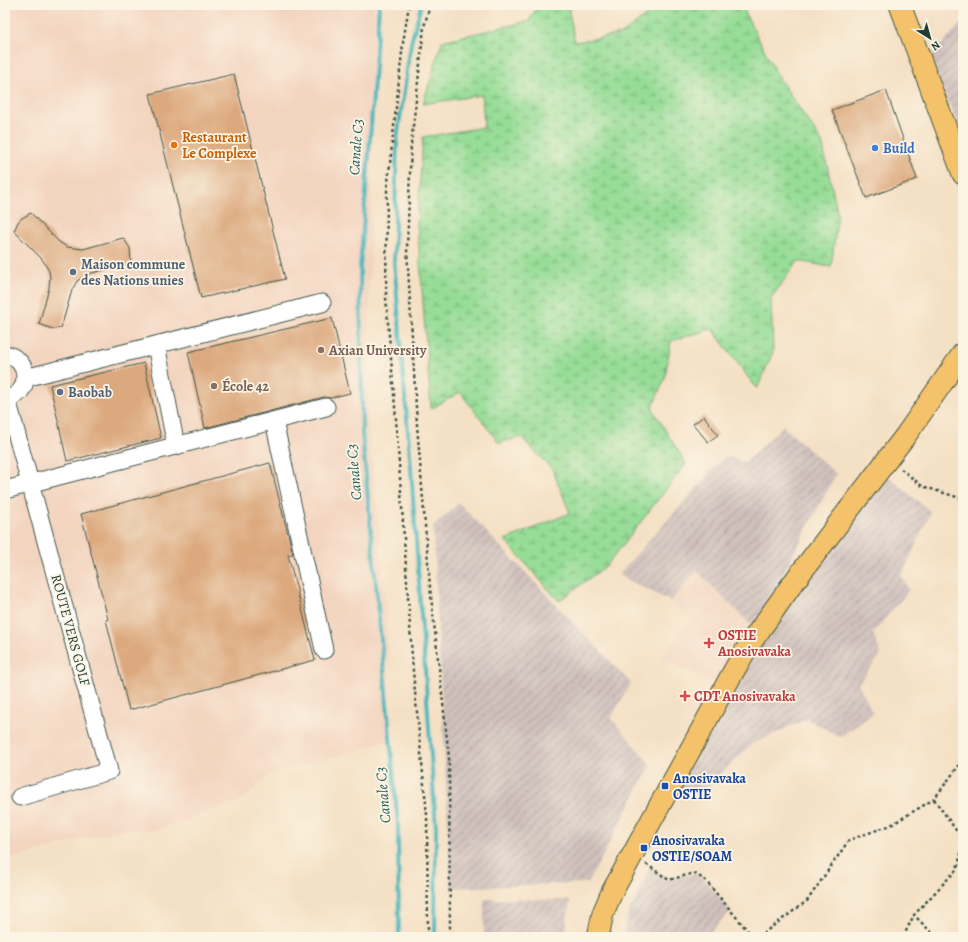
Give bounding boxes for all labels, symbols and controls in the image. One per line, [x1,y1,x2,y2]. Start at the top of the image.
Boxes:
north arrow [910,18,950,58]
text: N [928,37,943,54]
water label: Canale C3 [344,118,368,176]
place label: Restaurant Le Complexe [182,128,257,163]
place label: Build [883,139,915,158]
marker: Restaurant Le Complexe [169,140,179,150]
marker: Build [870,143,880,153]
place label: Maison commune des Nations unies [81,255,186,290]
marker: Maison commune des Nations unies [68,267,78,277]
place label: Axian University [328,341,427,360]
marker: Axian University [316,345,326,355]
place label: École 42 [222,377,269,396]
marker: École 42 [209,381,219,391]
place label: Baobab [68,383,112,402]
marker: Baobab [55,387,65,397]
water label: Canale C3 [342,443,366,501]
street label: ROUTE VERS GOLF [46,572,95,688]
place label: OSTIE Anosivavaka [717,626,791,661]
marker: OSTIE Anosivavaka [703,637,715,649]
place label: CDT Anosivavaka [694,687,796,706]
marker: CDT Anosivavaka [679,690,691,702]
water label: Canale C3 [371,766,395,824]
place label: Anosivavaka OSTIE [672,769,746,804]
marker: Anosivavaka OSTIE [660,781,670,791]
place label: Anosivavaka OSTIE/SOAM [651,831,733,866]
marker: Anosivavaka OSTIE/SOAM [639,843,649,853]

